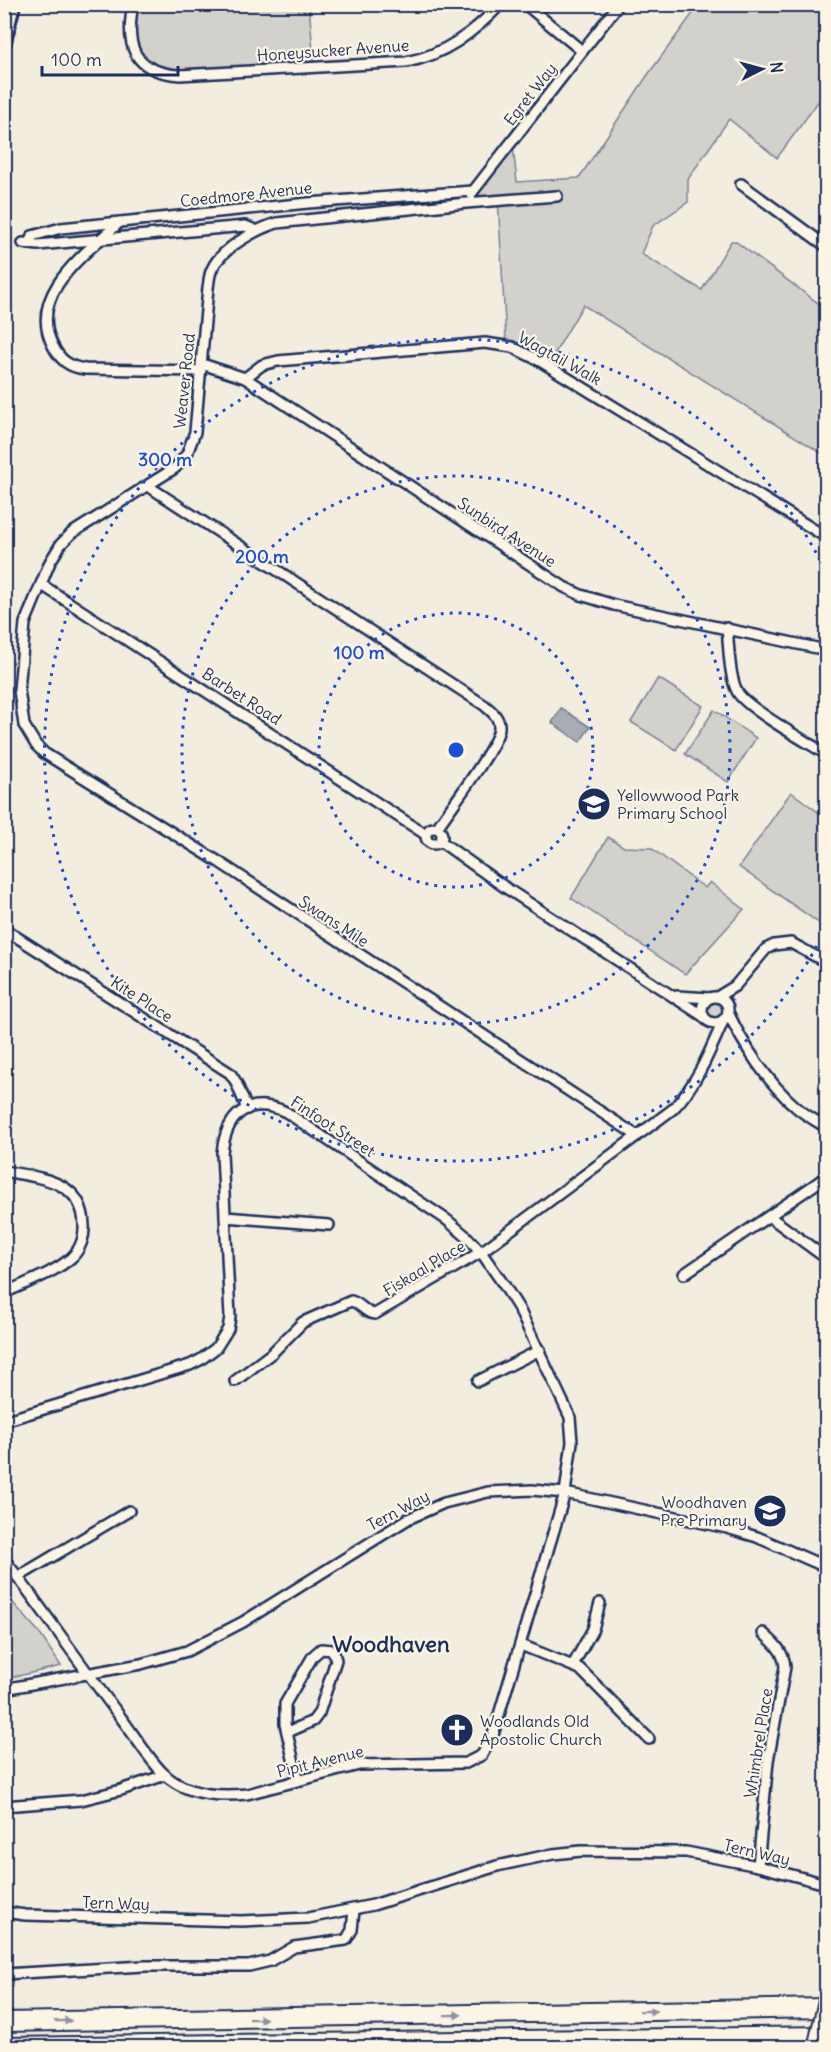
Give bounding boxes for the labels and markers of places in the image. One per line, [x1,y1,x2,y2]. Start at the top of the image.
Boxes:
centre of rings [446,740,466,760]
place label: Yellowwood Park Primary School [617,785,739,823]
school or university icon: Yellowwood Park Primary School [576,786,612,822]
place label: Woodhaven Pre Primary [660,1492,747,1530]
school or university icon: Woodhaven Pre Primary [752,1493,788,1529]
place label: Woodlands Old Apostolic Church [480,1711,602,1749]
church icon: Woodlands Old Apostolic Church [439,1712,475,1748]

